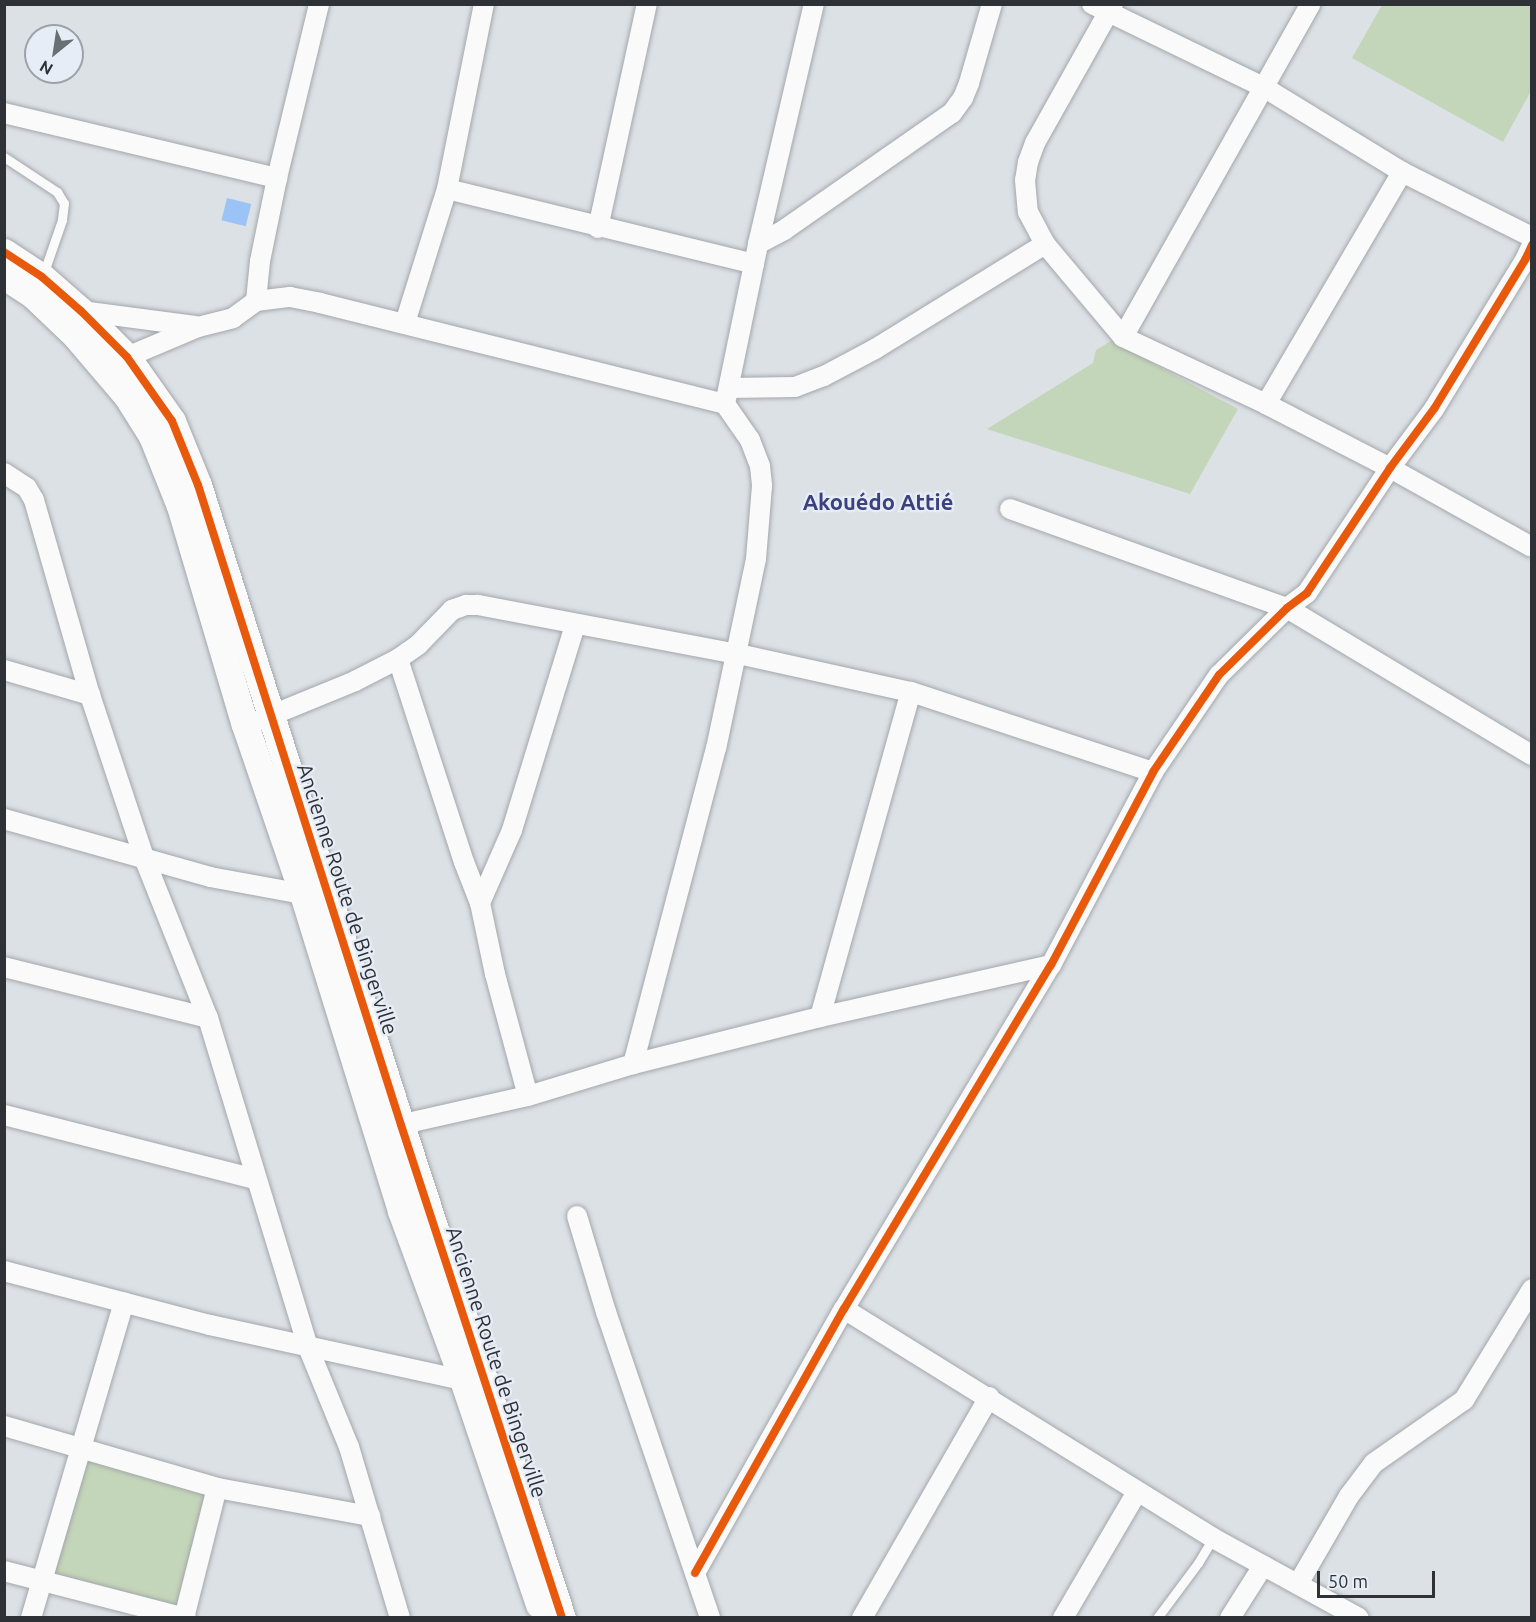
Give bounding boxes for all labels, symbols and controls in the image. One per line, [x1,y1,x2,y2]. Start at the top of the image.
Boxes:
north arrow [24,24,84,84]
text: N [36,57,56,79]
district label: Akouédo Attié [803,489,953,515]
street label: Ancienne Route de Bingerville [292,760,404,1038]
street label: Ancienne Route de Bingerville [441,1223,553,1501]
scale bar [1320,1559,1438,1597]
text: 50 m [1328,1571,1368,1591]

